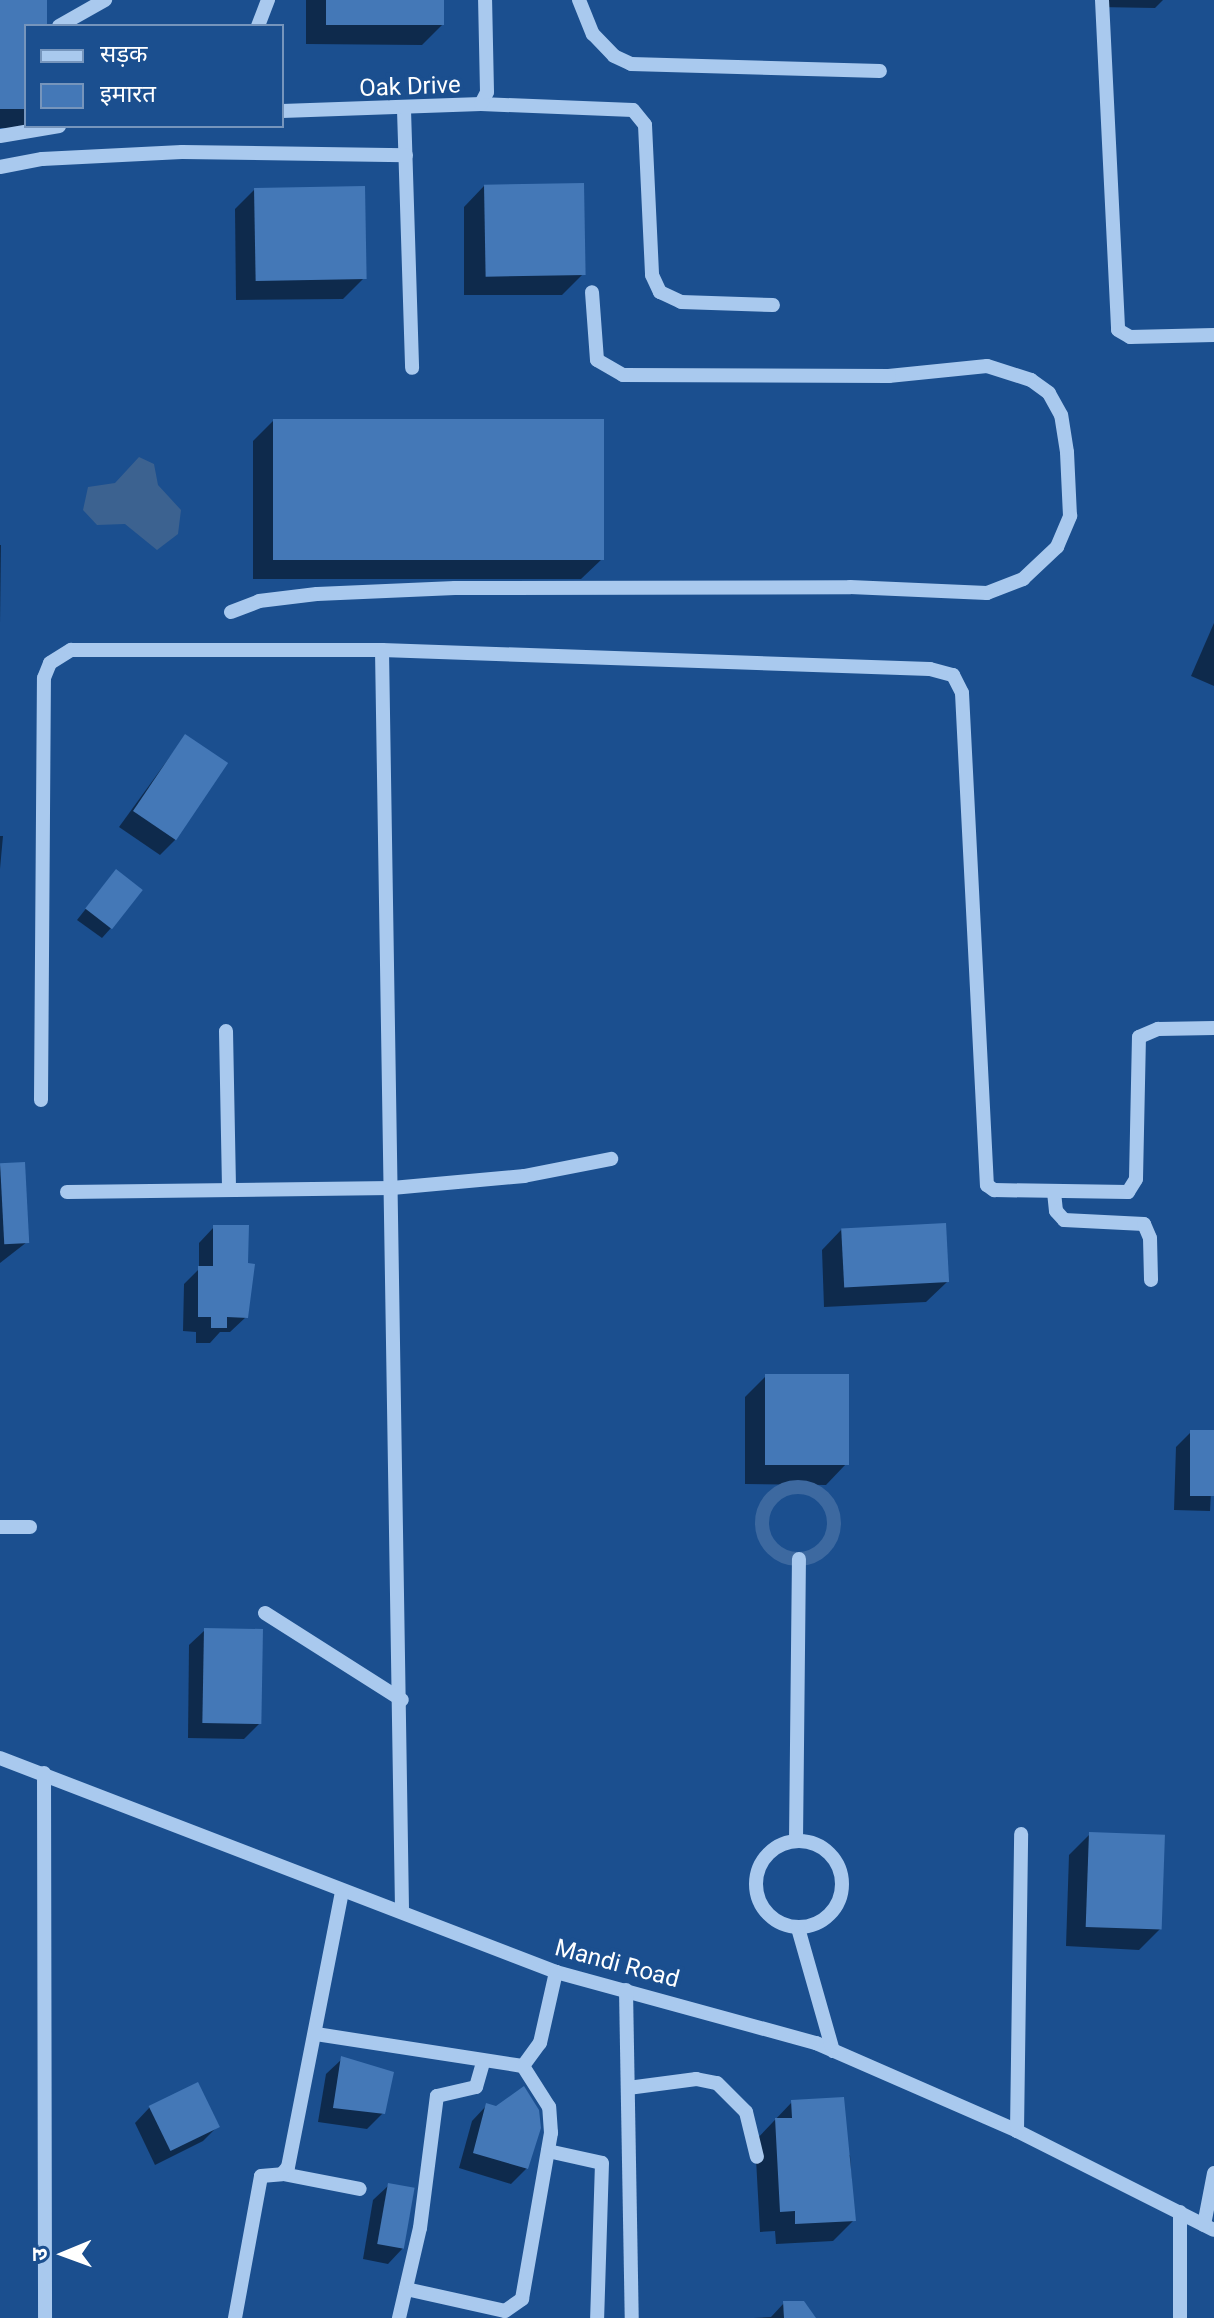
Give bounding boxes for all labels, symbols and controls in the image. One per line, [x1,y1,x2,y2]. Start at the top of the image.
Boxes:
legend [24,24,284,128]
text: सड़क [100,40,148,68]
street label: Oak Drive [359,71,461,103]
text: इमारत [100,80,156,108]
street label: Mandi Road [552,1934,682,1994]
north arrow [24,2214,104,2294]
text: उ [27,2248,52,2261]

